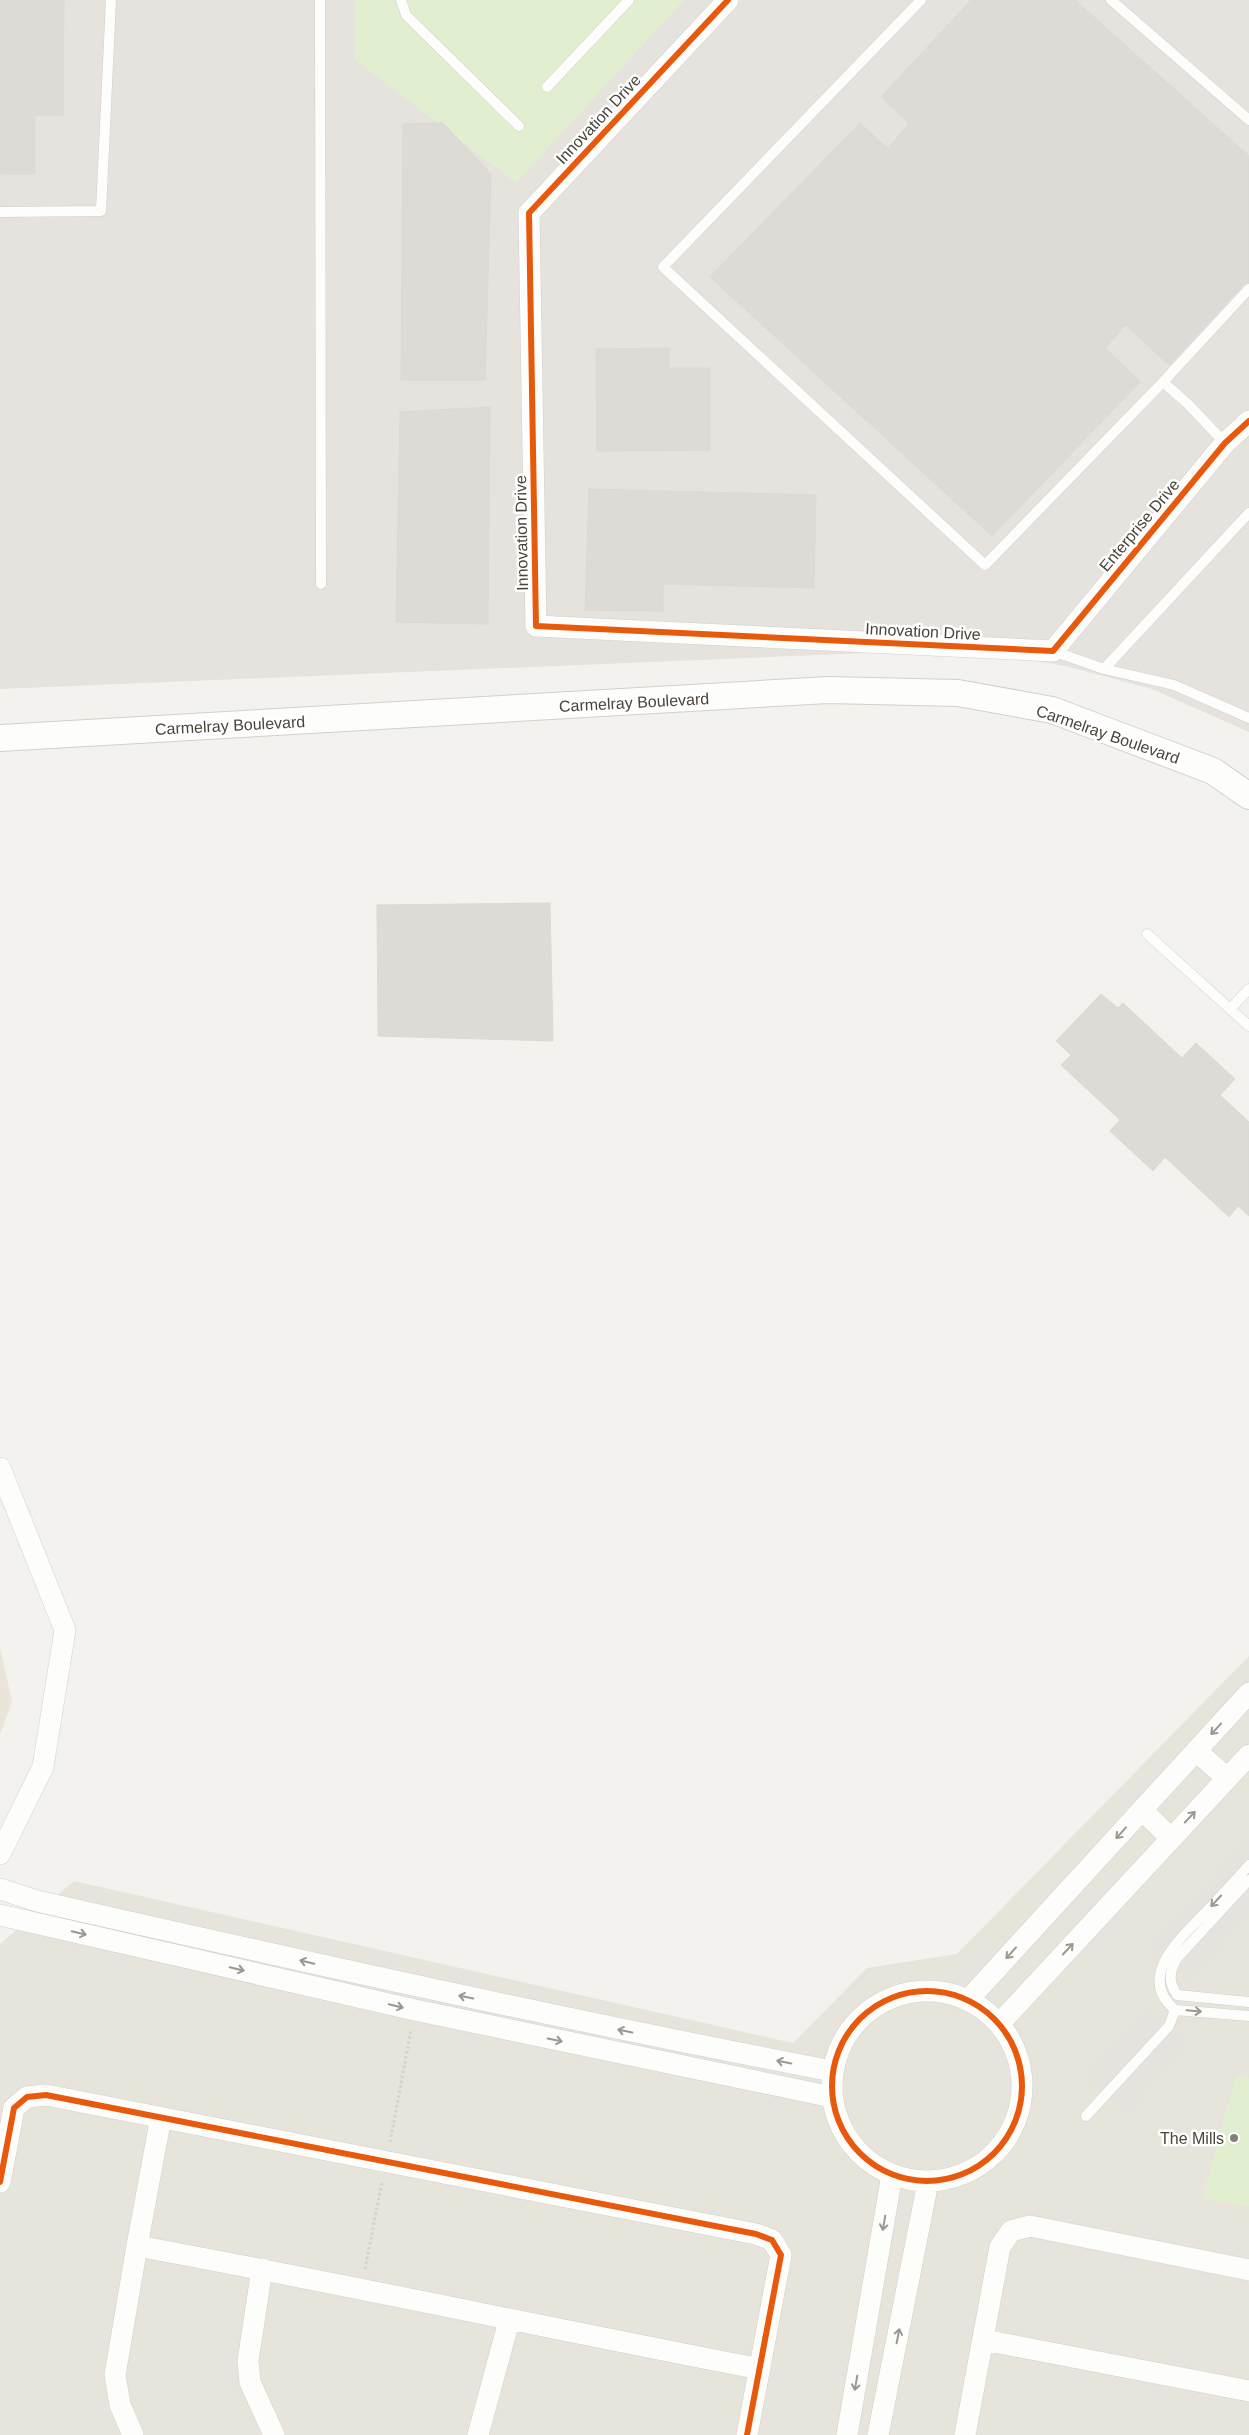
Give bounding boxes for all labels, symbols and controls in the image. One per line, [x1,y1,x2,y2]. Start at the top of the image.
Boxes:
street label: Innovation Drive [553,71,644,167]
street label: Innovation Drive [512,475,531,591]
street label: Enterprise Drive [1096,476,1183,575]
street label: Innovation Drive [865,620,981,643]
street label: Carmelray Boulevard [559,690,710,715]
street label: Carmelray Boulevard [1034,702,1182,767]
street label: Carmelray Boulevard [155,713,306,738]
one-way arrow [1210,1723,1222,1736]
one-way arrow [1184,1811,1196,1824]
one-way arrow [1115,1826,1127,1839]
one-way arrow [1210,1895,1222,1907]
one-way arrow [71,1929,87,1938]
one-way arrow [1062,1943,1074,1956]
one-way arrow [1005,1946,1017,1959]
one-way arrow [300,1957,316,1966]
one-way arrow [229,1965,245,1975]
one-way arrow [458,1992,474,2001]
one-way arrow [387,2002,403,2011]
one-way arrow [1186,2007,1202,2016]
one-way arrow [617,2026,633,2035]
one-way arrow [546,2035,562,2045]
one-way arrow [777,2056,793,2066]
place label: The Mills [1160,2130,1224,2147]
marker: The Mills [1228,2132,1240,2144]
one-way arrow [878,2215,888,2231]
one-way arrow [893,2328,903,2344]
one-way arrow [850,2375,860,2391]

